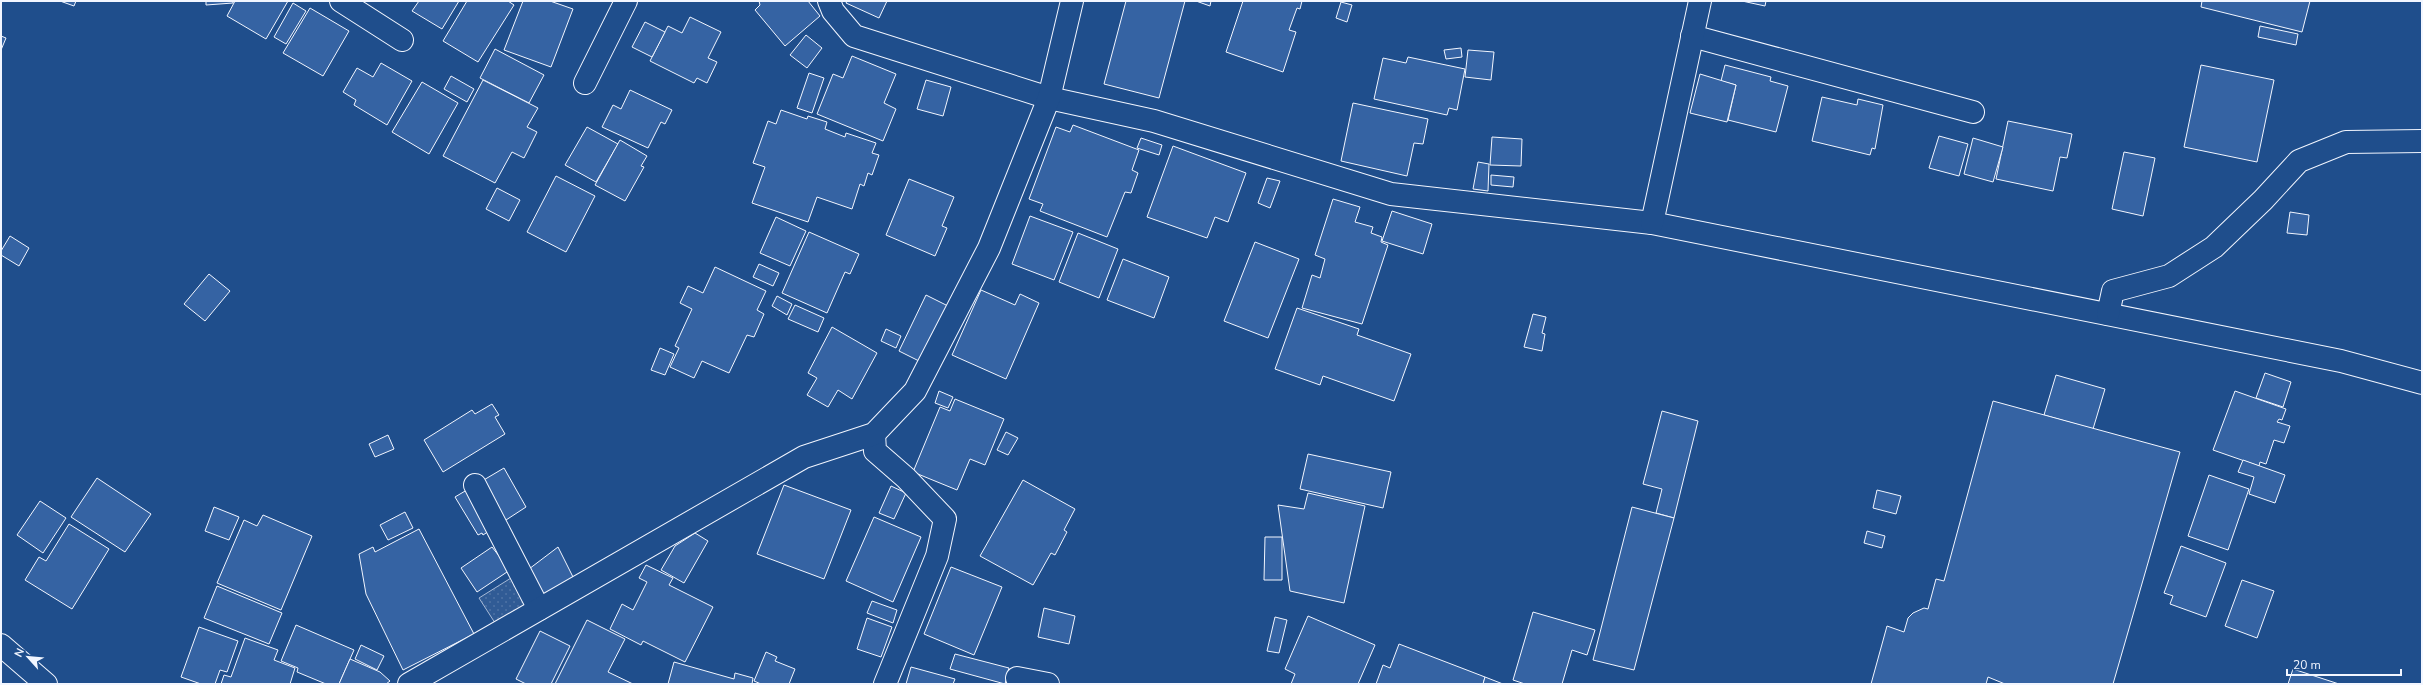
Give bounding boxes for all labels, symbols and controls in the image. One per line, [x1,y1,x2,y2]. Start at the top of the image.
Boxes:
north arrow [8,637,48,677]
text: N [11,646,28,660]
scale bar [2287,651,2401,677]
text: 20 m [2293,657,2321,673]

